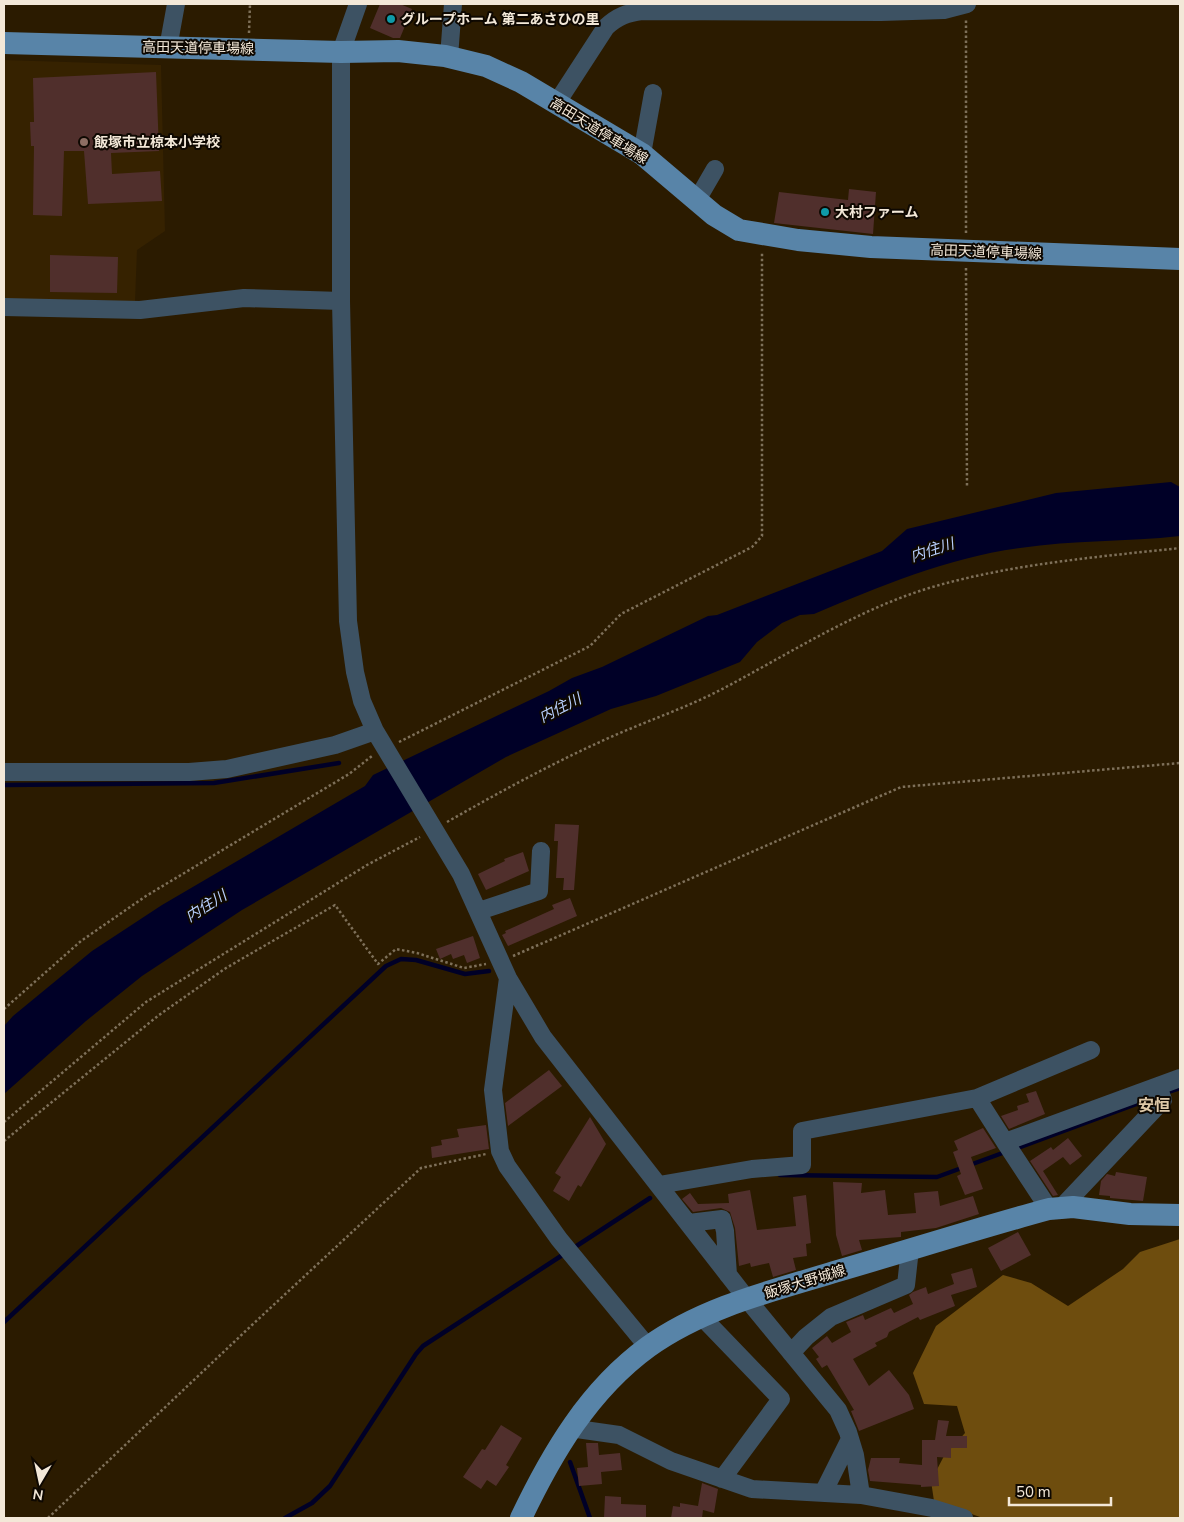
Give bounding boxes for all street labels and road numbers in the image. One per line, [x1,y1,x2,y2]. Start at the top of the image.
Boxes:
street label: 高田天道停車場線 [142,38,254,58]
street label: 高田天道停車場線 [546,93,652,169]
street label: 高田天道停車場線 [930,241,1042,263]
street label: 飯塚大野城線 [762,1261,848,1303]

